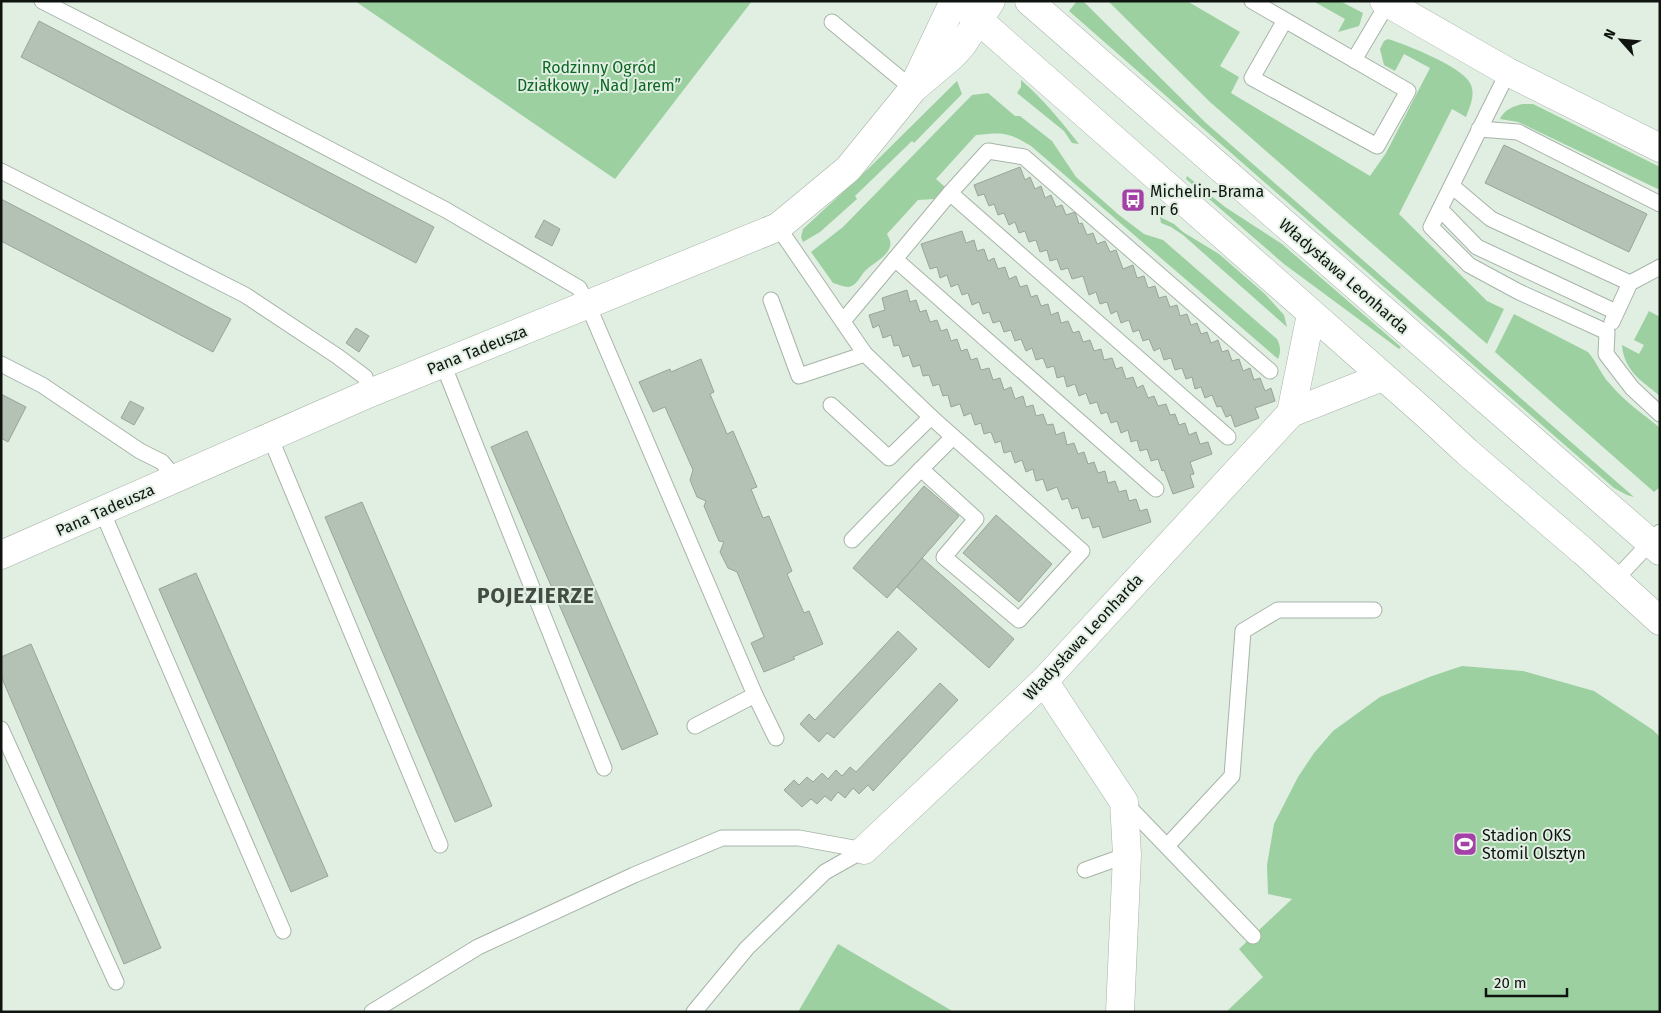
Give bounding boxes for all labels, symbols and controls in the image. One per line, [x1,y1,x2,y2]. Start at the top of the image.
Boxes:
north arrow [1596,15,1646,65]
text: N [1600,26,1620,42]
park label: Rodzinny Ogród Działkowy „Nad Jarem” [517,58,681,95]
place label: Michelin-Brama nr 6 [1150,182,1264,219]
bus stop icon: Michelin-Brama nr 6 [1120,187,1146,213]
street label: Władysława Leonharda [1275,214,1413,338]
street label: Pana Tadeusza [424,321,530,379]
street label: Pana Tadeusza [53,480,157,540]
street label: Władysława Leonharda [1019,570,1147,704]
district label: POJEZIERZE [477,583,595,609]
place label: Stadion OKS Stomil Olsztyn [1482,826,1586,863]
sports icon: Stadion OKS Stomil Olsztyn [1452,831,1478,857]
scale bar [1486,966,1567,998]
text: 20 m [1494,974,1527,992]

